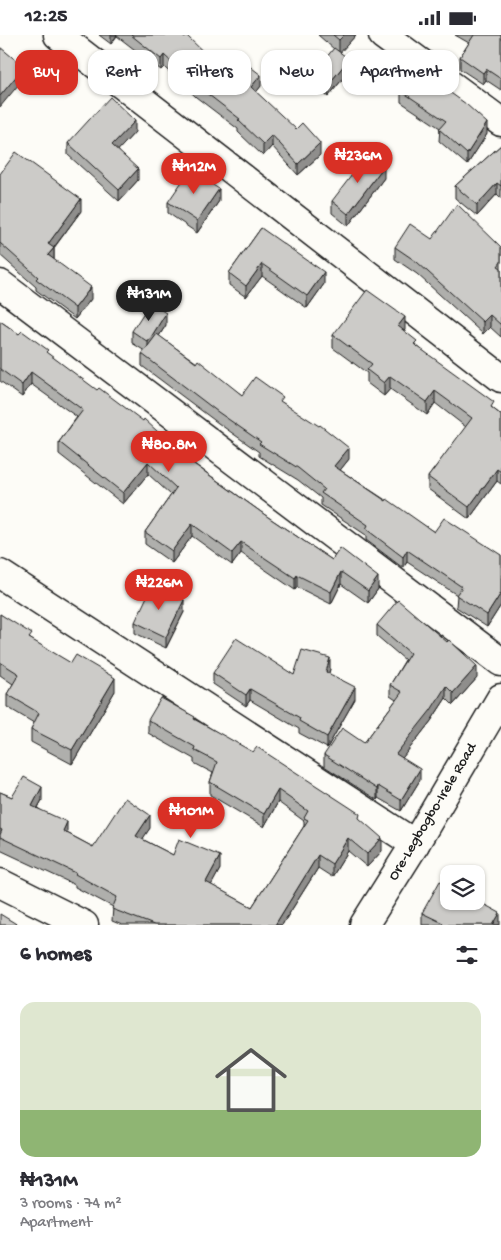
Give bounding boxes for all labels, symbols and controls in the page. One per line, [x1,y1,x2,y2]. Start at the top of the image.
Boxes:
text: 12:25 [25,6,67,29]
chip: Buy [15,50,78,95]
chip: Rent [88,50,158,95]
chip: Filters [168,50,251,95]
chip: New [261,50,332,95]
chip: Apartment [342,50,459,95]
pin: ₦236M [323,141,393,184]
text: ₦236M [335,148,381,167]
pin: ₦112M [159,153,229,195]
text: ₦112M [172,159,216,178]
pin: ₦131M [114,279,184,322]
text: ₦131M [127,286,171,305]
pin: ₦80.8M [128,431,210,473]
text: ₦80.8M [142,437,196,456]
pin: ₦226M [124,569,194,611]
text: ₦226M [136,575,182,594]
street label: Ore-Legbogbo-Irele Road [385,739,482,884]
pin: ₦101M [156,797,226,839]
text: ₦101M [169,803,213,822]
map controls [440,865,485,910]
button: layers [440,865,485,910]
icon: filters [453,941,481,969]
text: 6 homes [20,943,91,968]
icon: home [206,1035,296,1125]
text: ₦131M [20,1170,78,1195]
text: 3 rooms · 74 m² [20,1195,122,1214]
text: Apartment [20,1214,92,1233]

